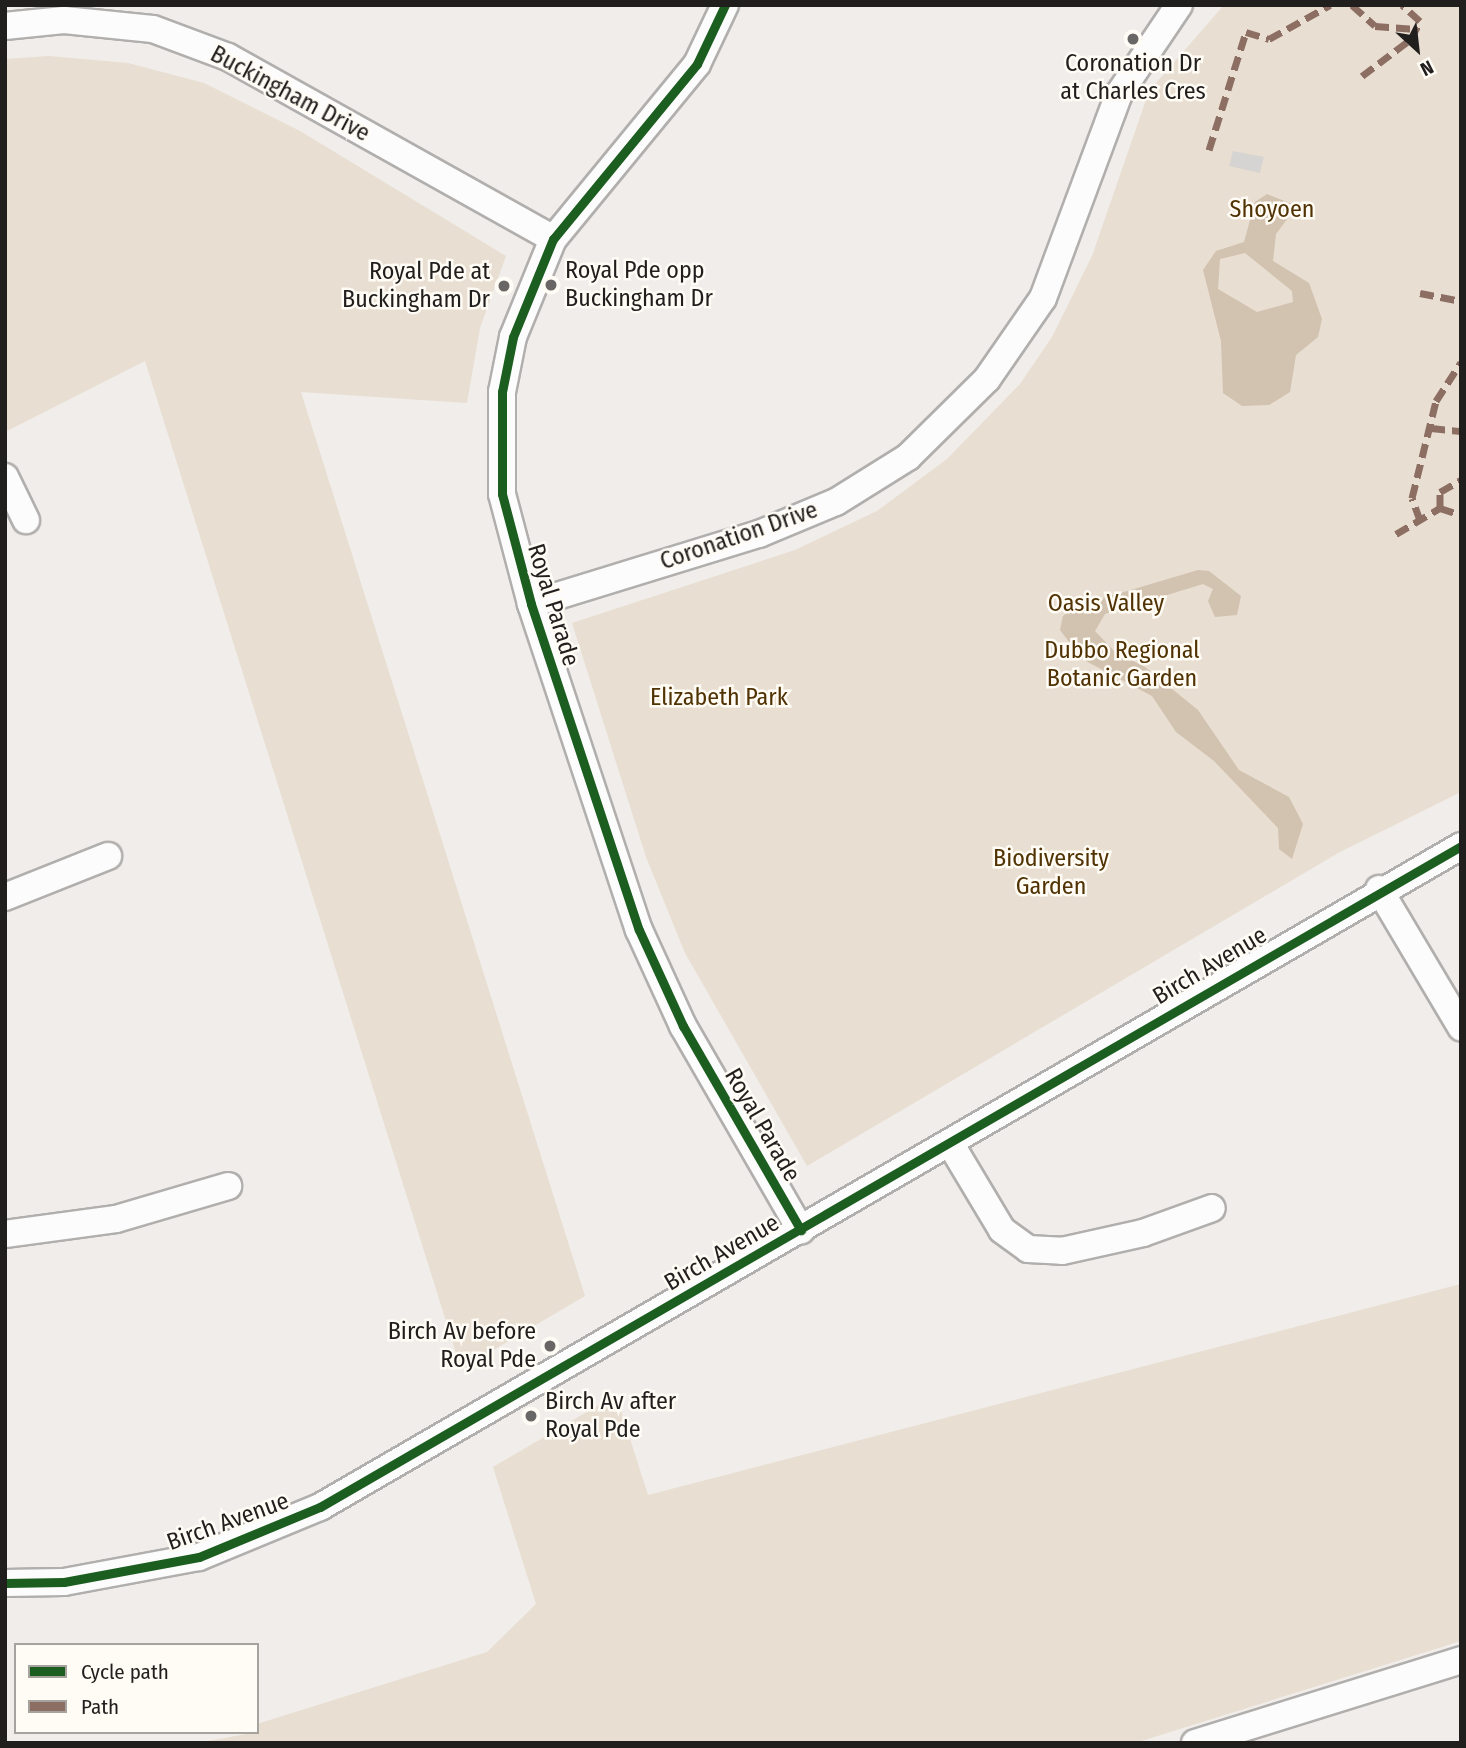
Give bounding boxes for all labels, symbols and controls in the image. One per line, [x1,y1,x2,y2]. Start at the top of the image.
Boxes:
north arrow [1382,14,1452,84]
marker: Coronation Dr at Charles Cres [1125,31,1141,47]
street label: Buckingham Drive [205,40,375,148]
place label: Coronation Dr at Charles Cres [1060,50,1206,106]
text: N [1416,55,1437,81]
park label: Shoyoen [1230,196,1314,224]
place label: Royal Pde opp Buckingham Dr [565,257,713,313]
place label: Royal Pde at Buckingham Dr [342,258,490,314]
marker: Royal Pde opp Buckingham Dr [543,277,559,293]
marker: Royal Pde at Buckingham Dr [496,278,512,294]
street label: Coronation Drive [656,496,822,576]
street label: Royal Parade [521,540,585,670]
park label: Oasis Valley [1048,590,1164,618]
park label: Dubbo Regional Botanic Garden [1044,637,1200,693]
park label: Elizabeth Park [650,684,788,712]
park label: Biodiversity Garden [993,845,1109,901]
street label: Birch Avenue [1148,921,1272,1011]
street label: Royal Parade [718,1063,806,1187]
street label: Birch Avenue [660,1209,784,1297]
place label: Birch Av before Royal Pde [388,1318,536,1374]
marker: Birch Av before Royal Pde [542,1338,558,1354]
place label: Birch Av after Royal Pde [545,1388,676,1444]
marker: Birch Av after Royal Pde [523,1408,539,1424]
street label: Birch Avenue [163,1487,293,1557]
legend [14,1643,259,1734]
text: Cycle path [81,1659,169,1685]
text: Path [81,1694,119,1720]

